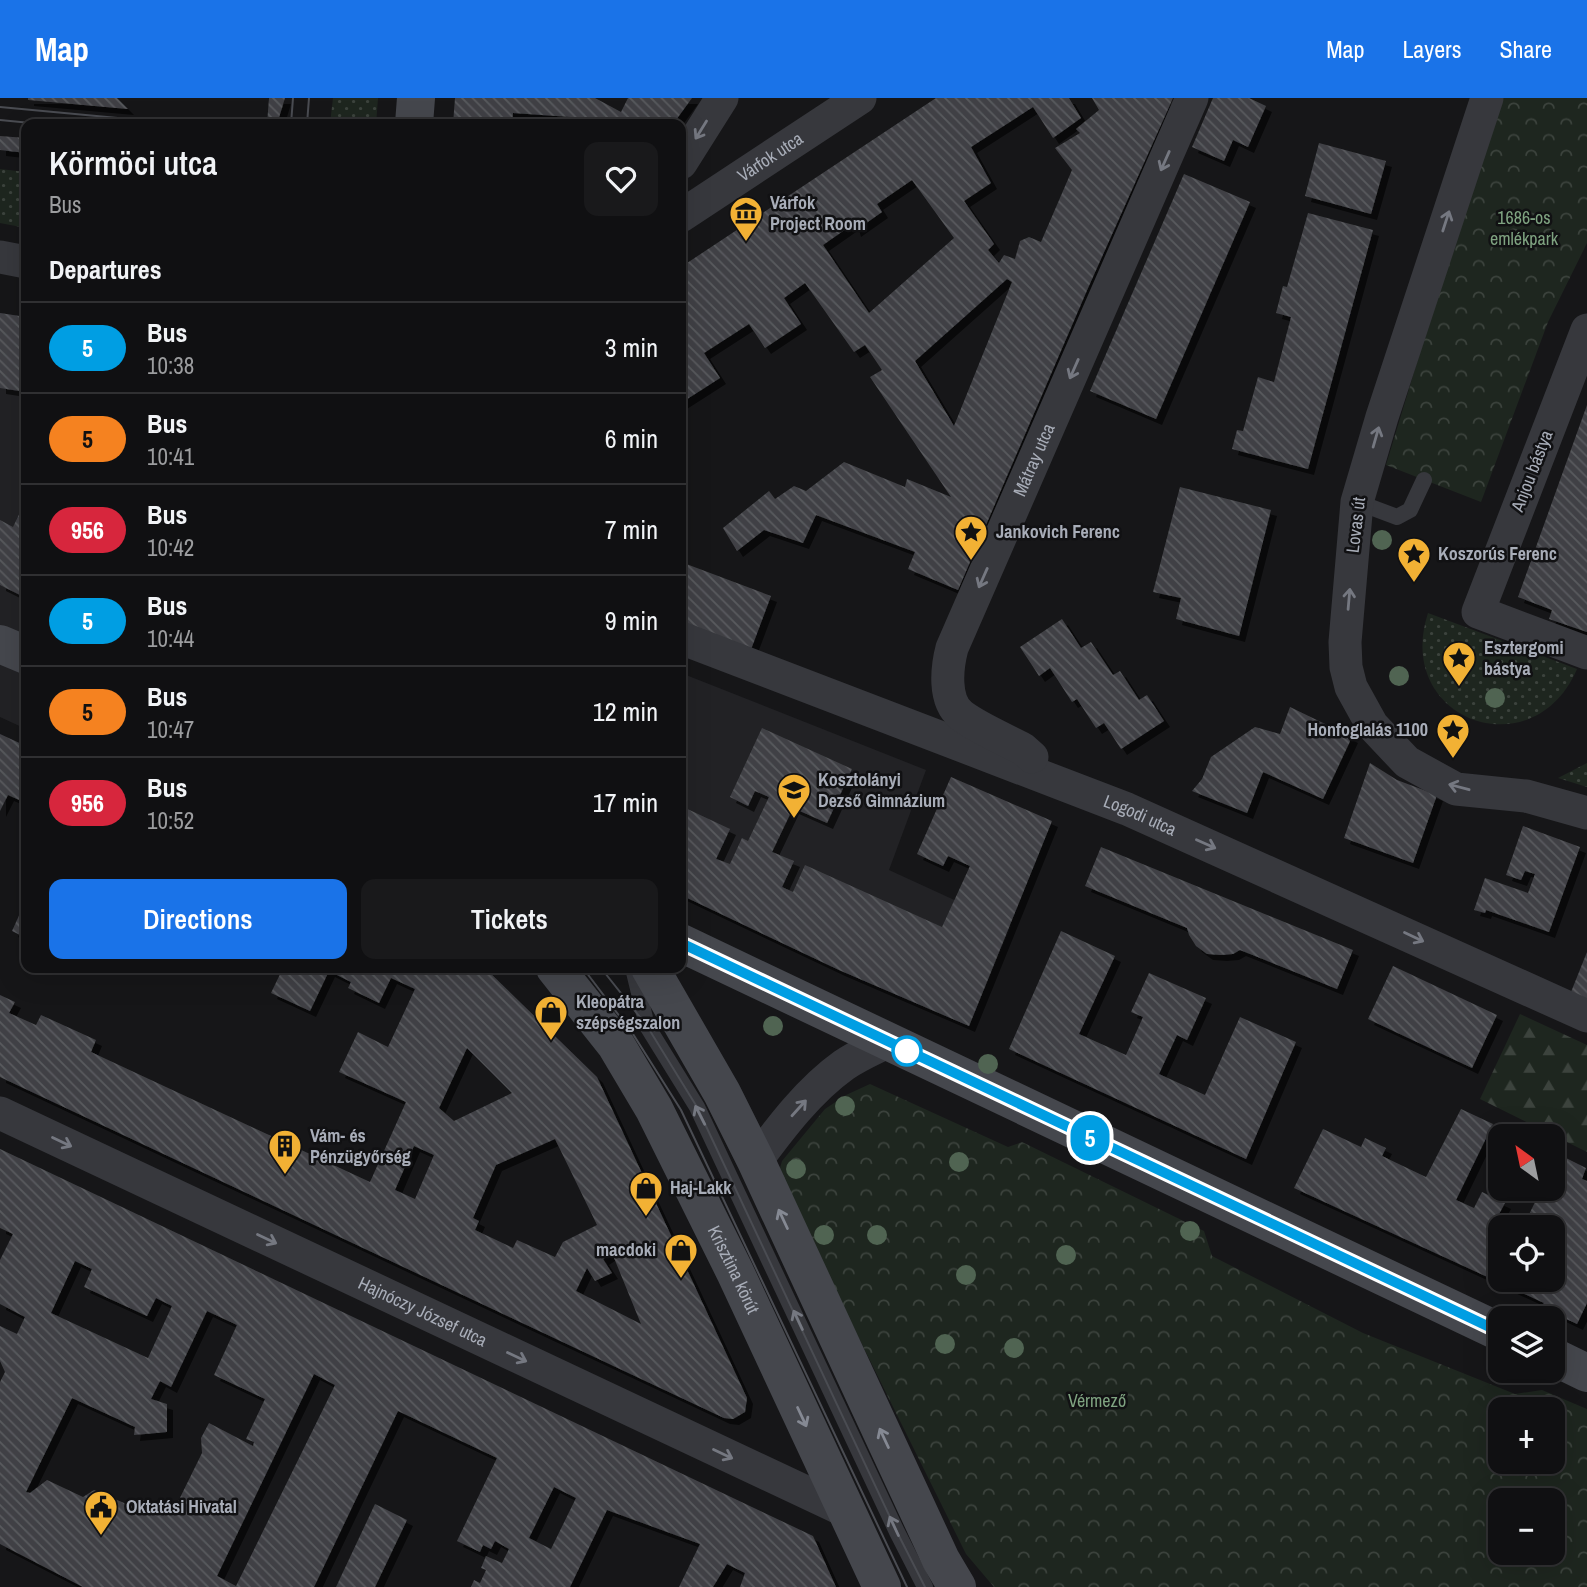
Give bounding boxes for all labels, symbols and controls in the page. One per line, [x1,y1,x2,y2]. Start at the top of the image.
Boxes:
text: Map [35,27,89,71]
text: Map [1326,33,1364,65]
text: Layers [1402,33,1461,65]
text: Share [1499,33,1552,65]
one-way arrow [694,120,708,140]
street label: Várfok utca [732,126,808,187]
text: Körmöci utca [49,141,217,185]
button: heart [584,142,658,216]
one-way arrow [1157,149,1170,171]
text: Bus [49,189,82,220]
place label: Várfok Project Room [770,190,866,236]
museum icon: Várfok Project Room [727,194,765,243]
park label: 1686-os emlékpark [1490,205,1559,251]
one-way arrow [1441,210,1453,232]
text: Departures [49,252,162,287]
text: Bus [147,315,187,350]
text: 3 min [605,330,658,365]
text: 5 [82,332,93,364]
text: 10:38 [147,350,194,381]
one-way arrow [1067,358,1080,379]
text: Bus [147,406,187,441]
street label: Mátray utca [1007,419,1061,500]
text: 6 min [605,421,658,456]
text: 5 [82,423,93,455]
one-way arrow [1370,426,1383,448]
street label: Anjou bástya [1504,427,1558,516]
text: 10:41 [147,441,194,472]
street label: Lovas út [1340,496,1371,554]
text: Bus [147,497,187,532]
text: 7 min [605,512,658,547]
place icon: Jankovich Ferenc [952,513,990,562]
text: 956 [71,514,104,546]
place label: Jankovich Ferenc [996,519,1120,544]
text: 10:42 [147,532,194,563]
place icon: Koszorús Ferenc [1395,535,1433,584]
place label: Koszorús Ferenc [1438,541,1557,566]
one-way arrow [976,566,989,588]
text: Bus [147,588,187,623]
one-way arrow [1343,588,1356,611]
text: 9 min [605,603,658,638]
text: 5 [82,605,93,637]
text: 10:44 [147,623,194,654]
place label: Esztergomi bástya [1484,635,1564,681]
place icon: Esztergomi bástya [1440,639,1478,688]
text: Bus [147,679,187,714]
text: 12 min [593,694,658,729]
text: 5 [82,696,93,728]
place icon: Honfoglalás 1100 [1434,711,1472,760]
text: 10:47 [147,714,194,745]
place label: Honfoglalás 1100 [1307,717,1428,742]
place label: Kosztolányi Dezső Gimnázium [818,767,945,813]
text: Bus [147,770,187,805]
school or university icon: Kosztolányi Dezső Gimnázium [775,771,813,820]
one-way arrow [1448,780,1470,793]
text: 17 min [593,785,658,820]
text: 956 [71,787,104,819]
street label: Logodi utca [1100,788,1181,842]
text: 10:52 [147,805,194,836]
one-way arrow [1195,838,1216,851]
button: Directions [49,879,347,959]
button: Tickets [361,879,658,959]
one-way arrow [1403,931,1424,944]
place label: Kleopátra szépségszalon [576,989,680,1035]
shop icon: Kleopátra szépségszalon [532,993,570,1042]
unlabelled marker [892,1036,922,1066]
one-way arrow [790,1100,807,1117]
one-way arrow [693,1105,707,1126]
line badge: 5 [1067,1115,1113,1161]
text: 5 [1085,1122,1095,1154]
place label: Vám- és Pénzügyőrség [310,1123,411,1169]
north arrow [1488,1124,1564,1200]
map controls [1488,1124,1565,1565]
building icon: Vám- és Pénzügyőrség [266,1127,304,1176]
one-way arrow [51,1136,72,1149]
shop icon: Haj-Lakk [627,1169,665,1218]
place label: Haj-Lakk [670,1175,732,1200]
one-way arrow [776,1209,789,1231]
button: locate [1488,1215,1565,1292]
street label: Krisztina körút [702,1221,766,1318]
shop icon: macdoki [662,1231,700,1280]
one-way arrow [257,1234,278,1247]
place label: macdoki [596,1237,656,1262]
street label: Hajnóczy József utca [354,1270,491,1352]
button: layers [1488,1306,1565,1383]
one-way arrow [791,1310,804,1331]
one-way arrow [507,1352,528,1365]
park label: Vérmező [1068,1388,1126,1413]
button: + [1488,1397,1565,1474]
one-way arrow [796,1406,809,1427]
one-way arrow [877,1428,891,1449]
one-way arrow [712,1448,733,1462]
public building icon: Oktatási Hivatal [82,1488,120,1537]
button: − [1488,1488,1565,1565]
place label: Oktatási Hivatal [126,1494,237,1519]
one-way arrow [887,1516,901,1537]

